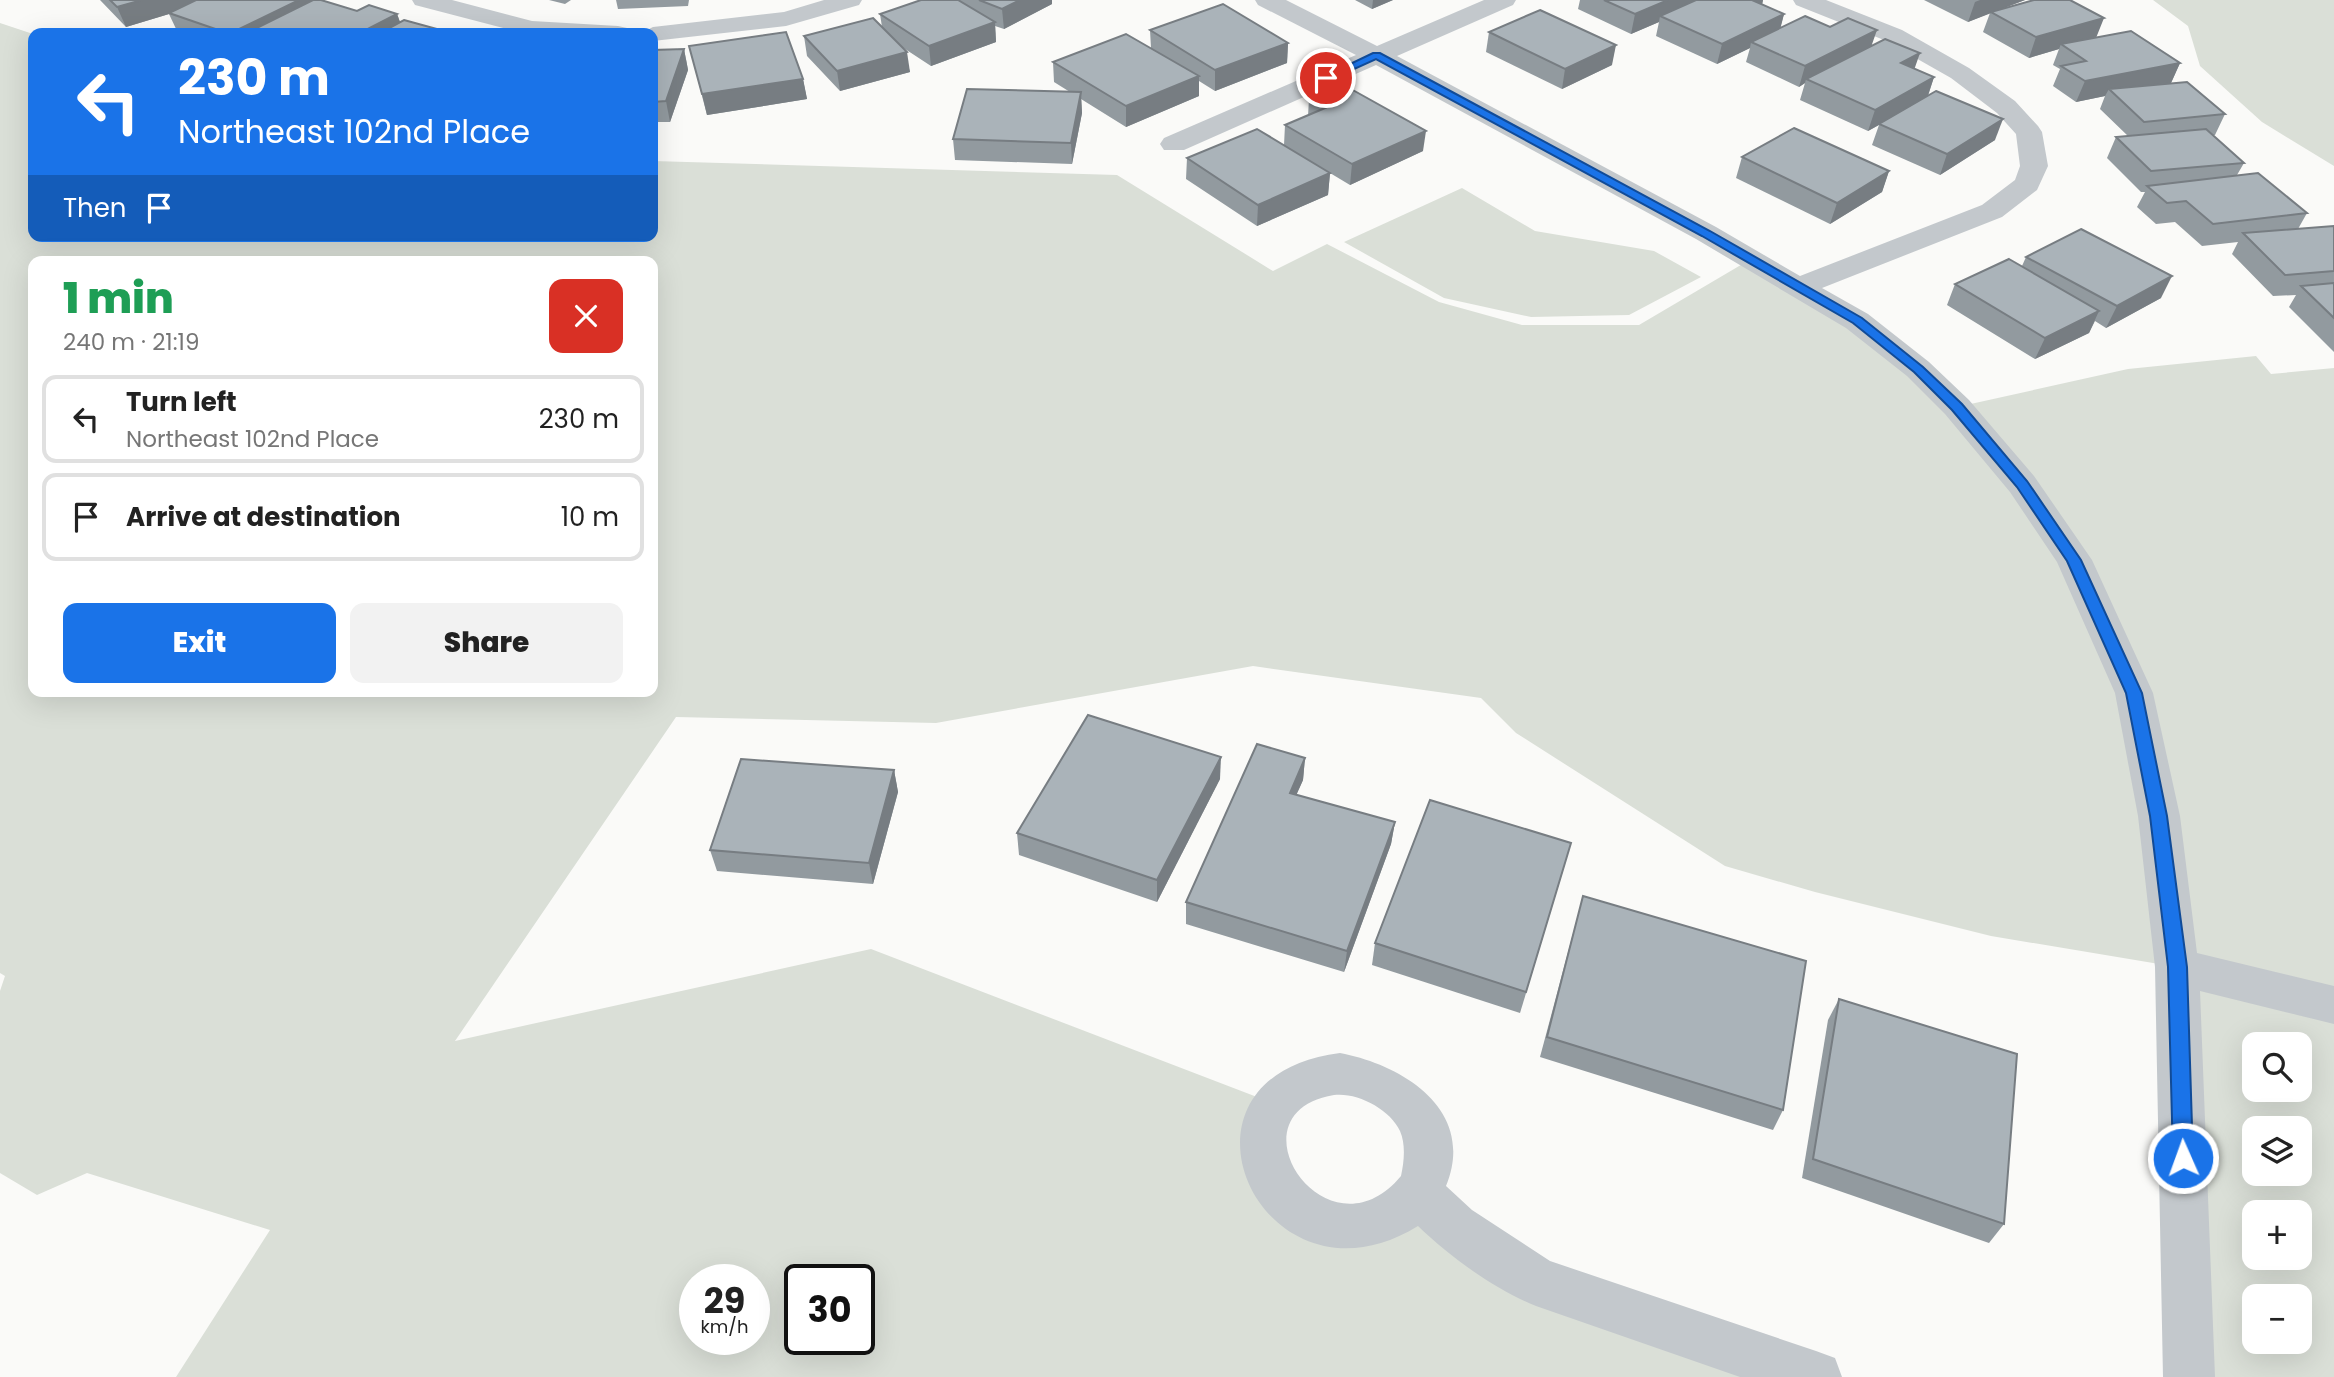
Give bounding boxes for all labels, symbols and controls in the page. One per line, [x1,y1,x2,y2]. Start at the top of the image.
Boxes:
text: 230 m [178,44,330,112]
pin [1296,48,1356,108]
icon: left [63,56,154,147]
icon: arrive [1307,59,1345,97]
text: Northeast 102nd Place [178,109,530,154]
icon: arrive [140,189,178,227]
text: Then [63,190,126,226]
text: 1 min [63,269,174,328]
button: close [549,279,623,353]
text: 240 m · 21:19 [63,326,199,358]
text: Turn left [126,384,237,420]
icon: left [67,400,105,438]
text: 230 m [539,401,619,437]
text: Northeast 102nd Place [126,423,379,455]
icon: arrive [67,498,105,536]
text: Arrive at destination [126,499,401,535]
text: 10 m [561,499,619,535]
button: Exit [63,603,336,683]
button: Share [350,603,623,683]
map controls [2242,1032,2312,1354]
button: search [2242,1032,2312,1102]
button: layers [2242,1116,2312,1186]
position arrow [2146,1121,2220,1195]
button: + [2242,1200,2312,1270]
speed limit sign: 30 [784,1264,875,1355]
text: 29 [704,1276,745,1325]
button: − [2242,1284,2312,1354]
text: km/h [701,1314,748,1339]

